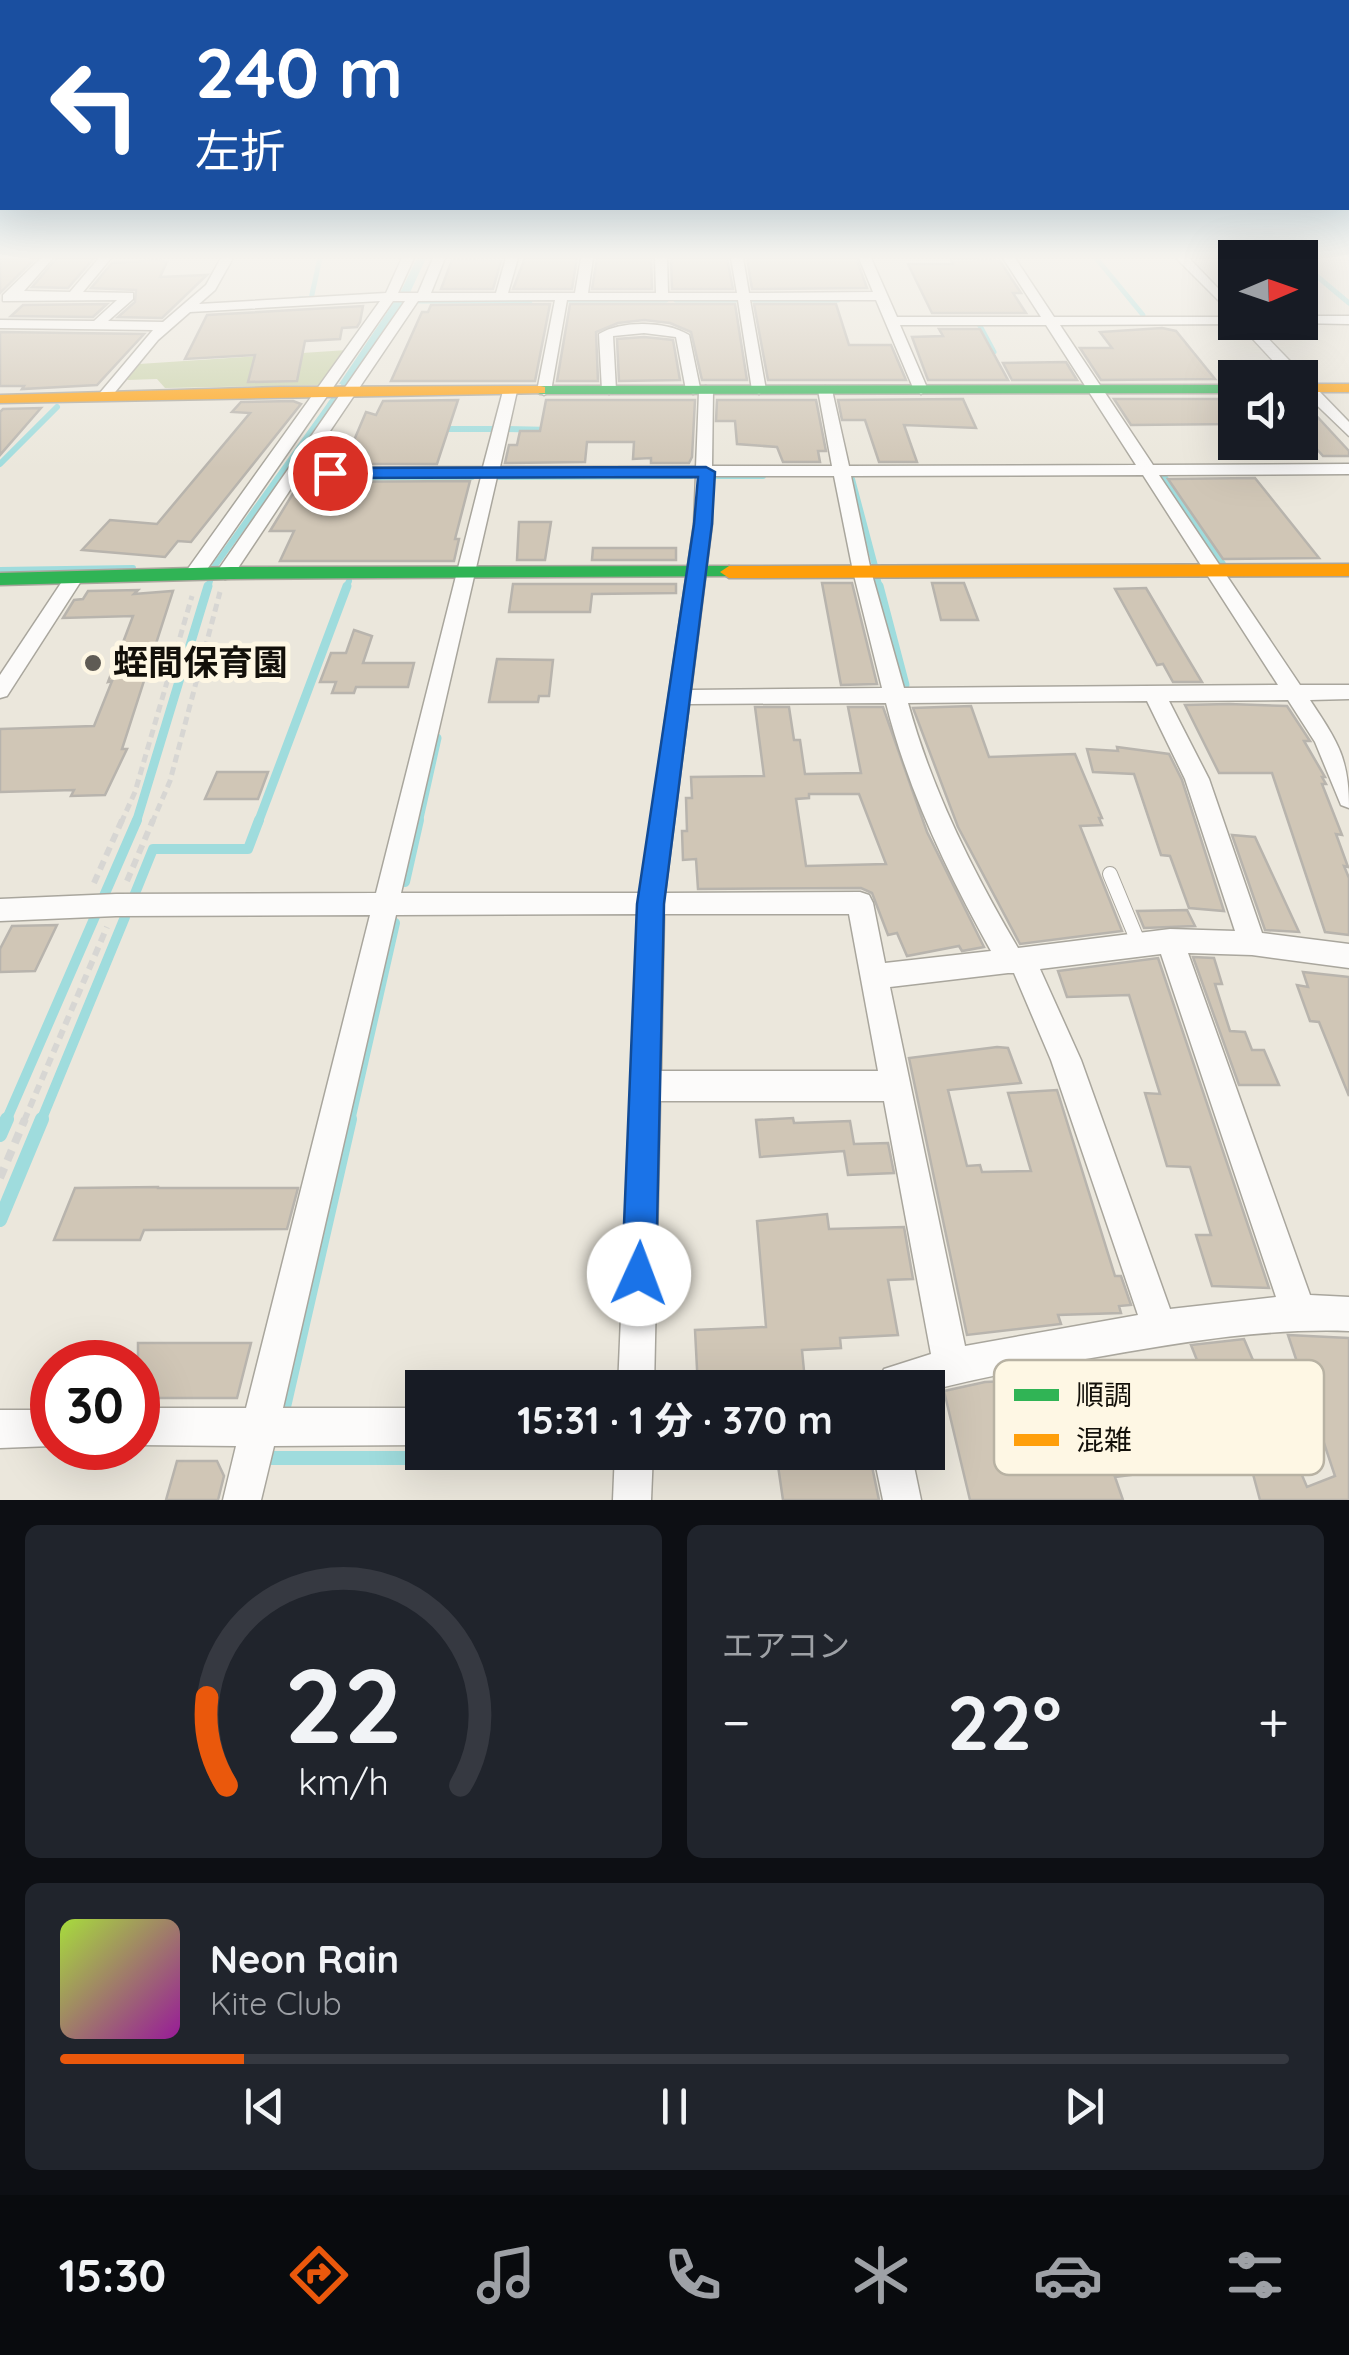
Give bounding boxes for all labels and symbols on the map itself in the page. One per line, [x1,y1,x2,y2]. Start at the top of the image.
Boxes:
north arrow [1218,240,1318,340]
pin [288,431,373,516]
place label: 蛭間保育園 [113,640,288,684]
marker: 蛭間保育園 [82,652,104,674]
position arrow [587,1222,691,1326]
speed limit sign: 30 [30,1340,160,1470]
legend [994,1360,1324,1475]
text: 順調 [1076,1377,1132,1412]
text: 混雑 [1076,1422,1132,1457]

